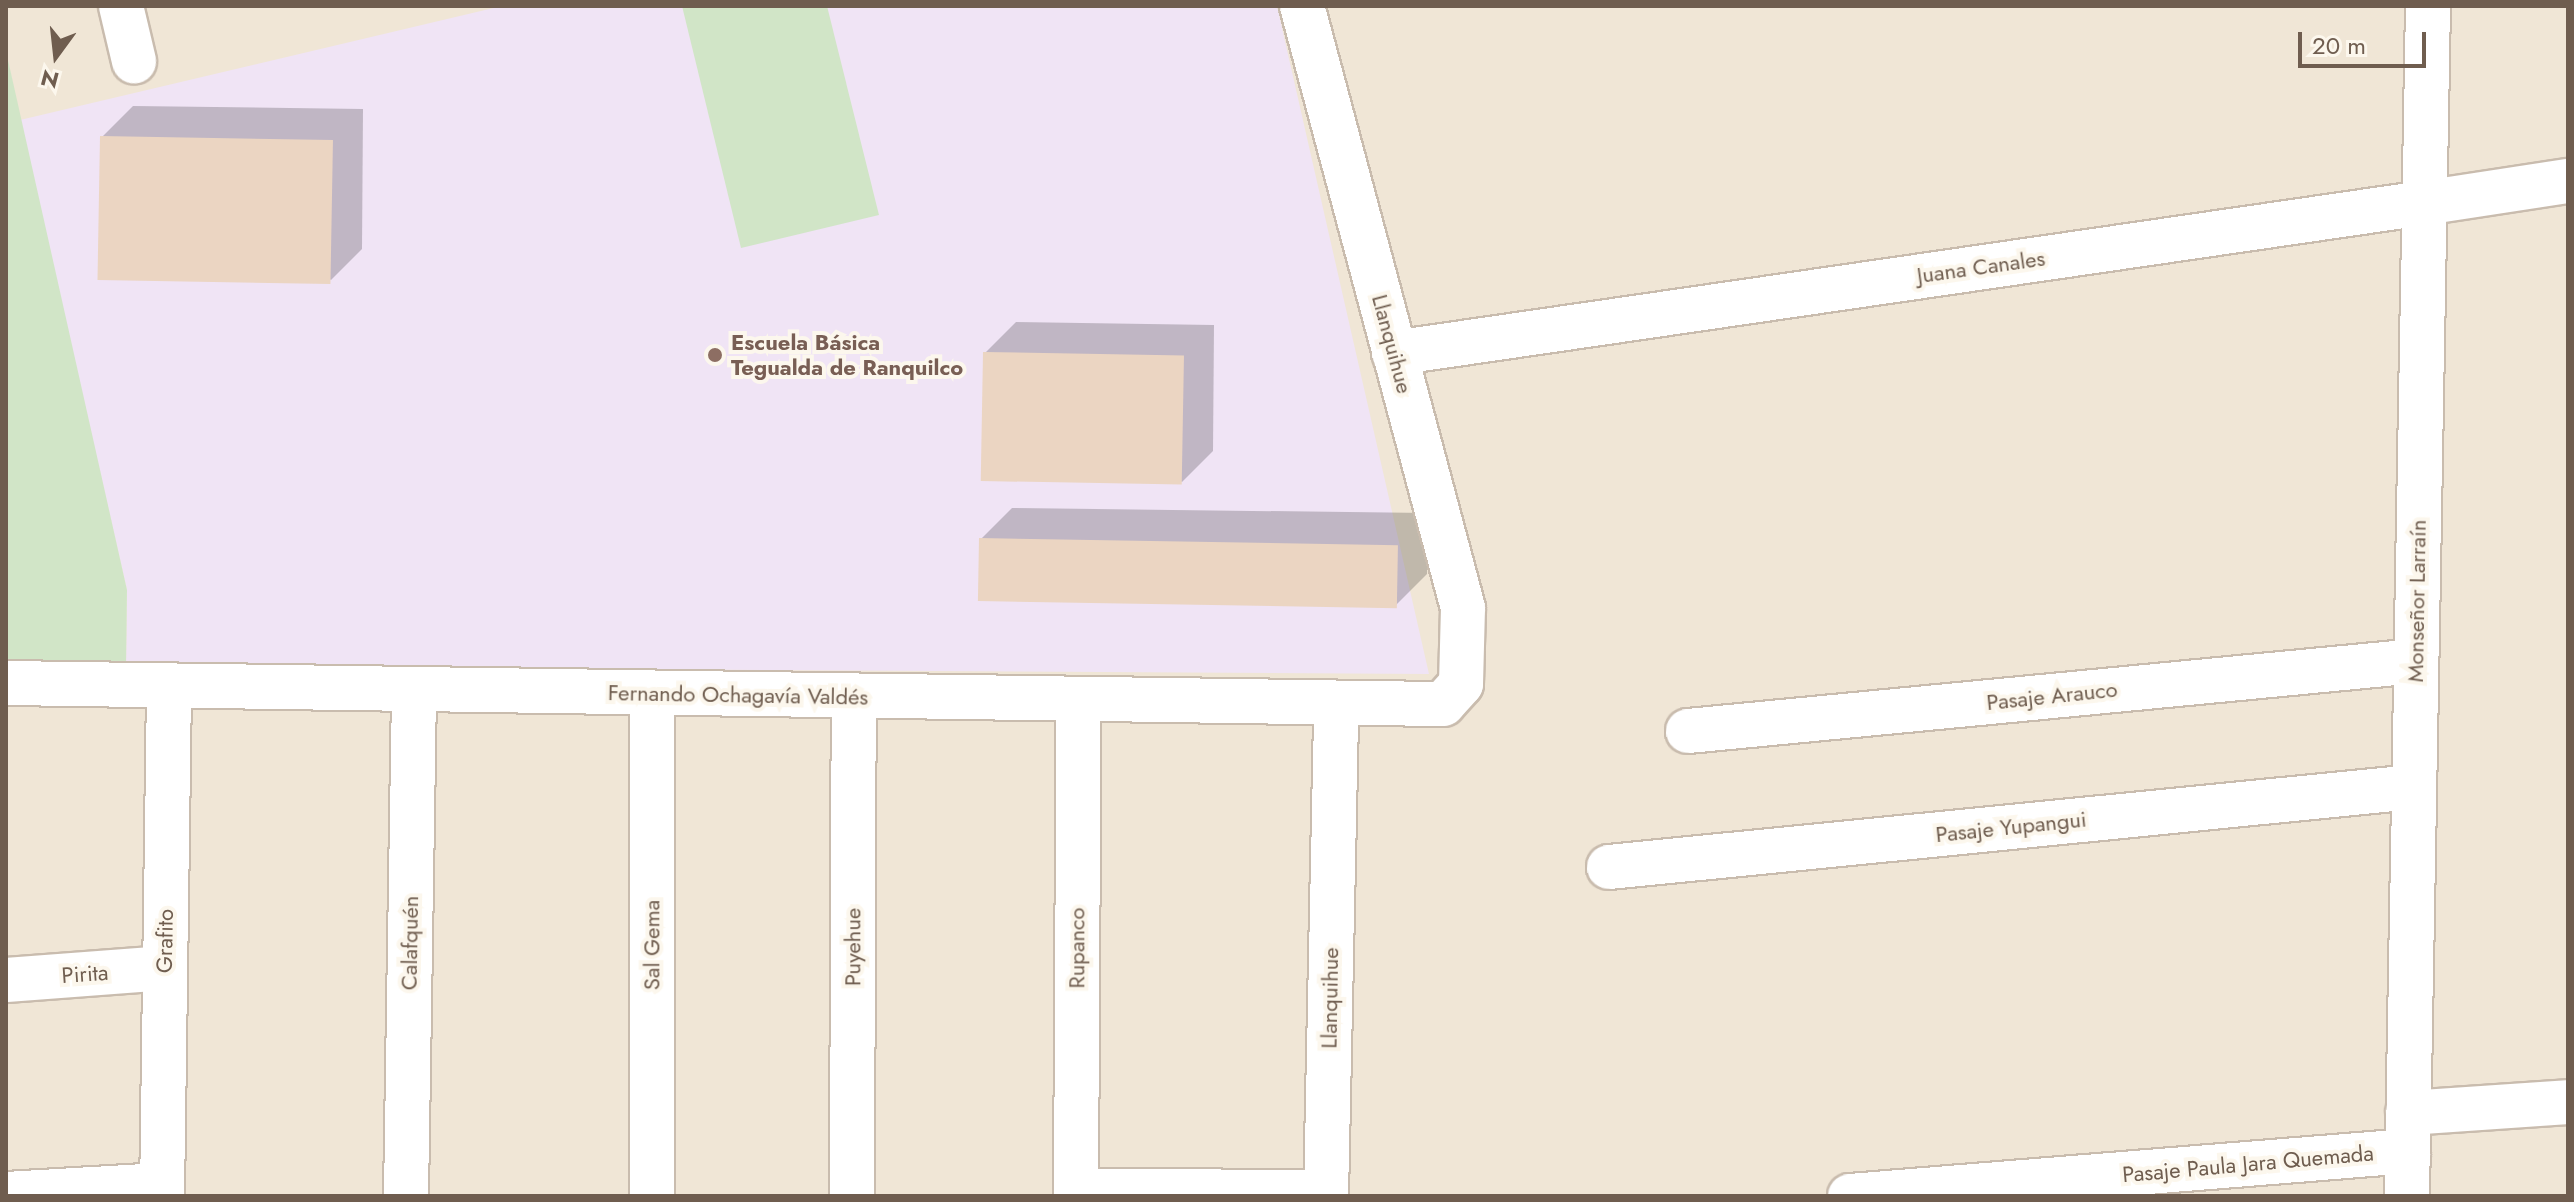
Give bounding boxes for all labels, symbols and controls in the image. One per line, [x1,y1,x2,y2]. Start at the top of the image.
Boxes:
north arrow [16,16,96,96]
scale bar [2302,16,2430,66]
text: 20 m [2312,28,2366,63]
text: N [37,61,62,97]
street label: Juana Canales [1915,245,2047,289]
street label: Llanquihue [1366,292,1418,396]
place label: Escuela Básica Tegualda de Ranquilco [731,329,963,380]
marker: Escuela Básica Tegualda de Ranquilco [706,346,724,364]
street label: Monseñor Larraín [2402,519,2432,683]
street label: Pasaje Arauco [1985,676,2119,716]
street label: Fernando Ochagavía Valdés [608,680,868,710]
street label: Pasaje Yupangui [1934,806,2088,848]
street label: Calafquén [396,895,424,991]
street label: Sal Gema [639,900,665,990]
street label: Rupanco [1064,907,1090,989]
street label: Puyehue [840,908,866,986]
street label: Grafito [151,909,179,973]
street label: Llanquihue [1316,947,1344,1049]
street label: Pirita [61,959,109,989]
street label: Pasaje Paula Jara Quemada [2121,1140,2375,1188]

